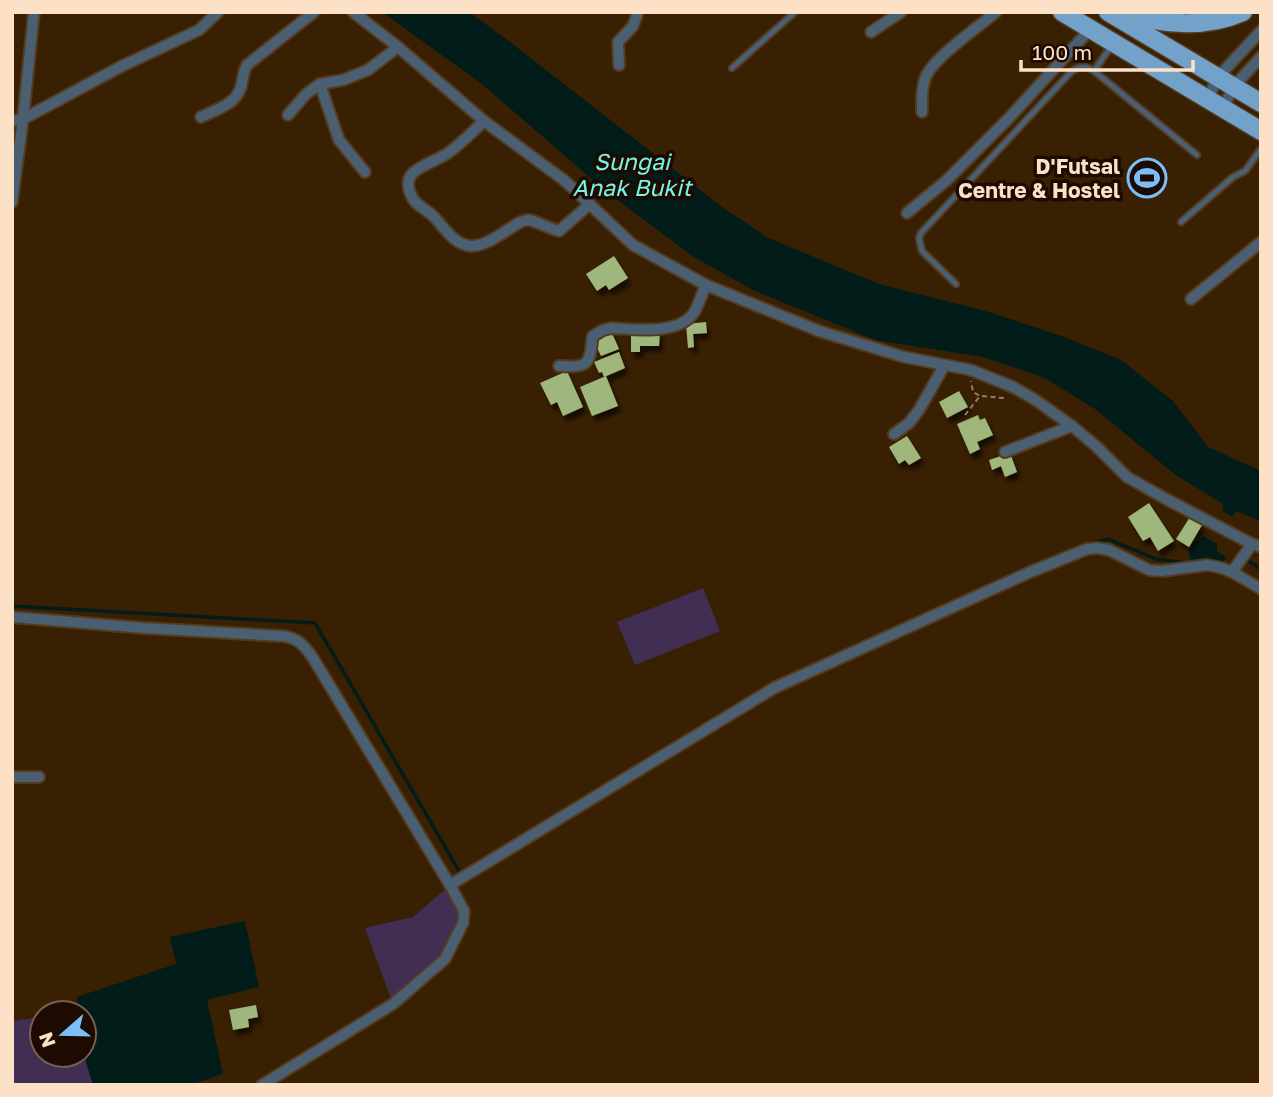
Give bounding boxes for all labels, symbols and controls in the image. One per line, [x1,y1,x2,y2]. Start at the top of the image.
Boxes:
scale bar [1021,28,1192,72]
text: 100 m [1032,39,1092,65]
water label: Sungai Anak Bukit [573,147,693,201]
place label: D'Futsal Centre & Hostel [958,153,1120,203]
sports icon: D'Futsal Centre & Hostel [1126,157,1168,199]
north arrow [28,999,98,1069]
text: N [33,1029,60,1051]

